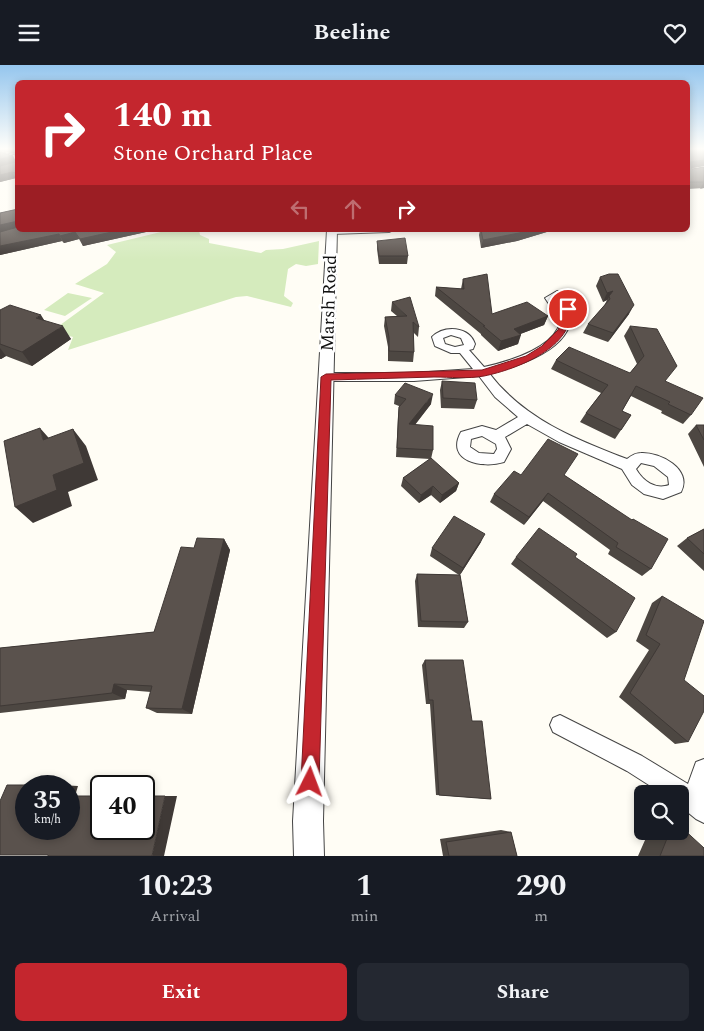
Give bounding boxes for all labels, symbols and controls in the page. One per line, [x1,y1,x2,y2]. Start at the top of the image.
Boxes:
text: Beeline [314,16,390,49]
icon: menu [15,19,43,47]
icon: heart [661,19,689,47]
text: 140 m [113,89,212,142]
icon: right [30,100,95,165]
text: Stone Orchard Place [113,137,313,170]
icon: left [286,195,314,223]
icon: ahead [339,195,367,223]
icon: right [392,195,420,223]
street label: Marsh Road [314,254,344,352]
pin [547,288,589,330]
icon: arrive [554,295,582,323]
position arrow [283,755,335,807]
speed limit sign: 40 [90,775,155,840]
text: 35 [33,782,62,820]
map controls [634,785,689,840]
button: search [634,785,689,840]
text: km/h [34,810,61,829]
text: 10:23 [138,863,213,909]
text: 1 [356,863,373,909]
text: 290 [516,863,566,909]
text: Arrival [150,904,200,928]
text: min [350,904,378,928]
text: m [534,904,548,928]
button: Exit [15,963,347,1021]
button: Share [357,963,689,1021]

